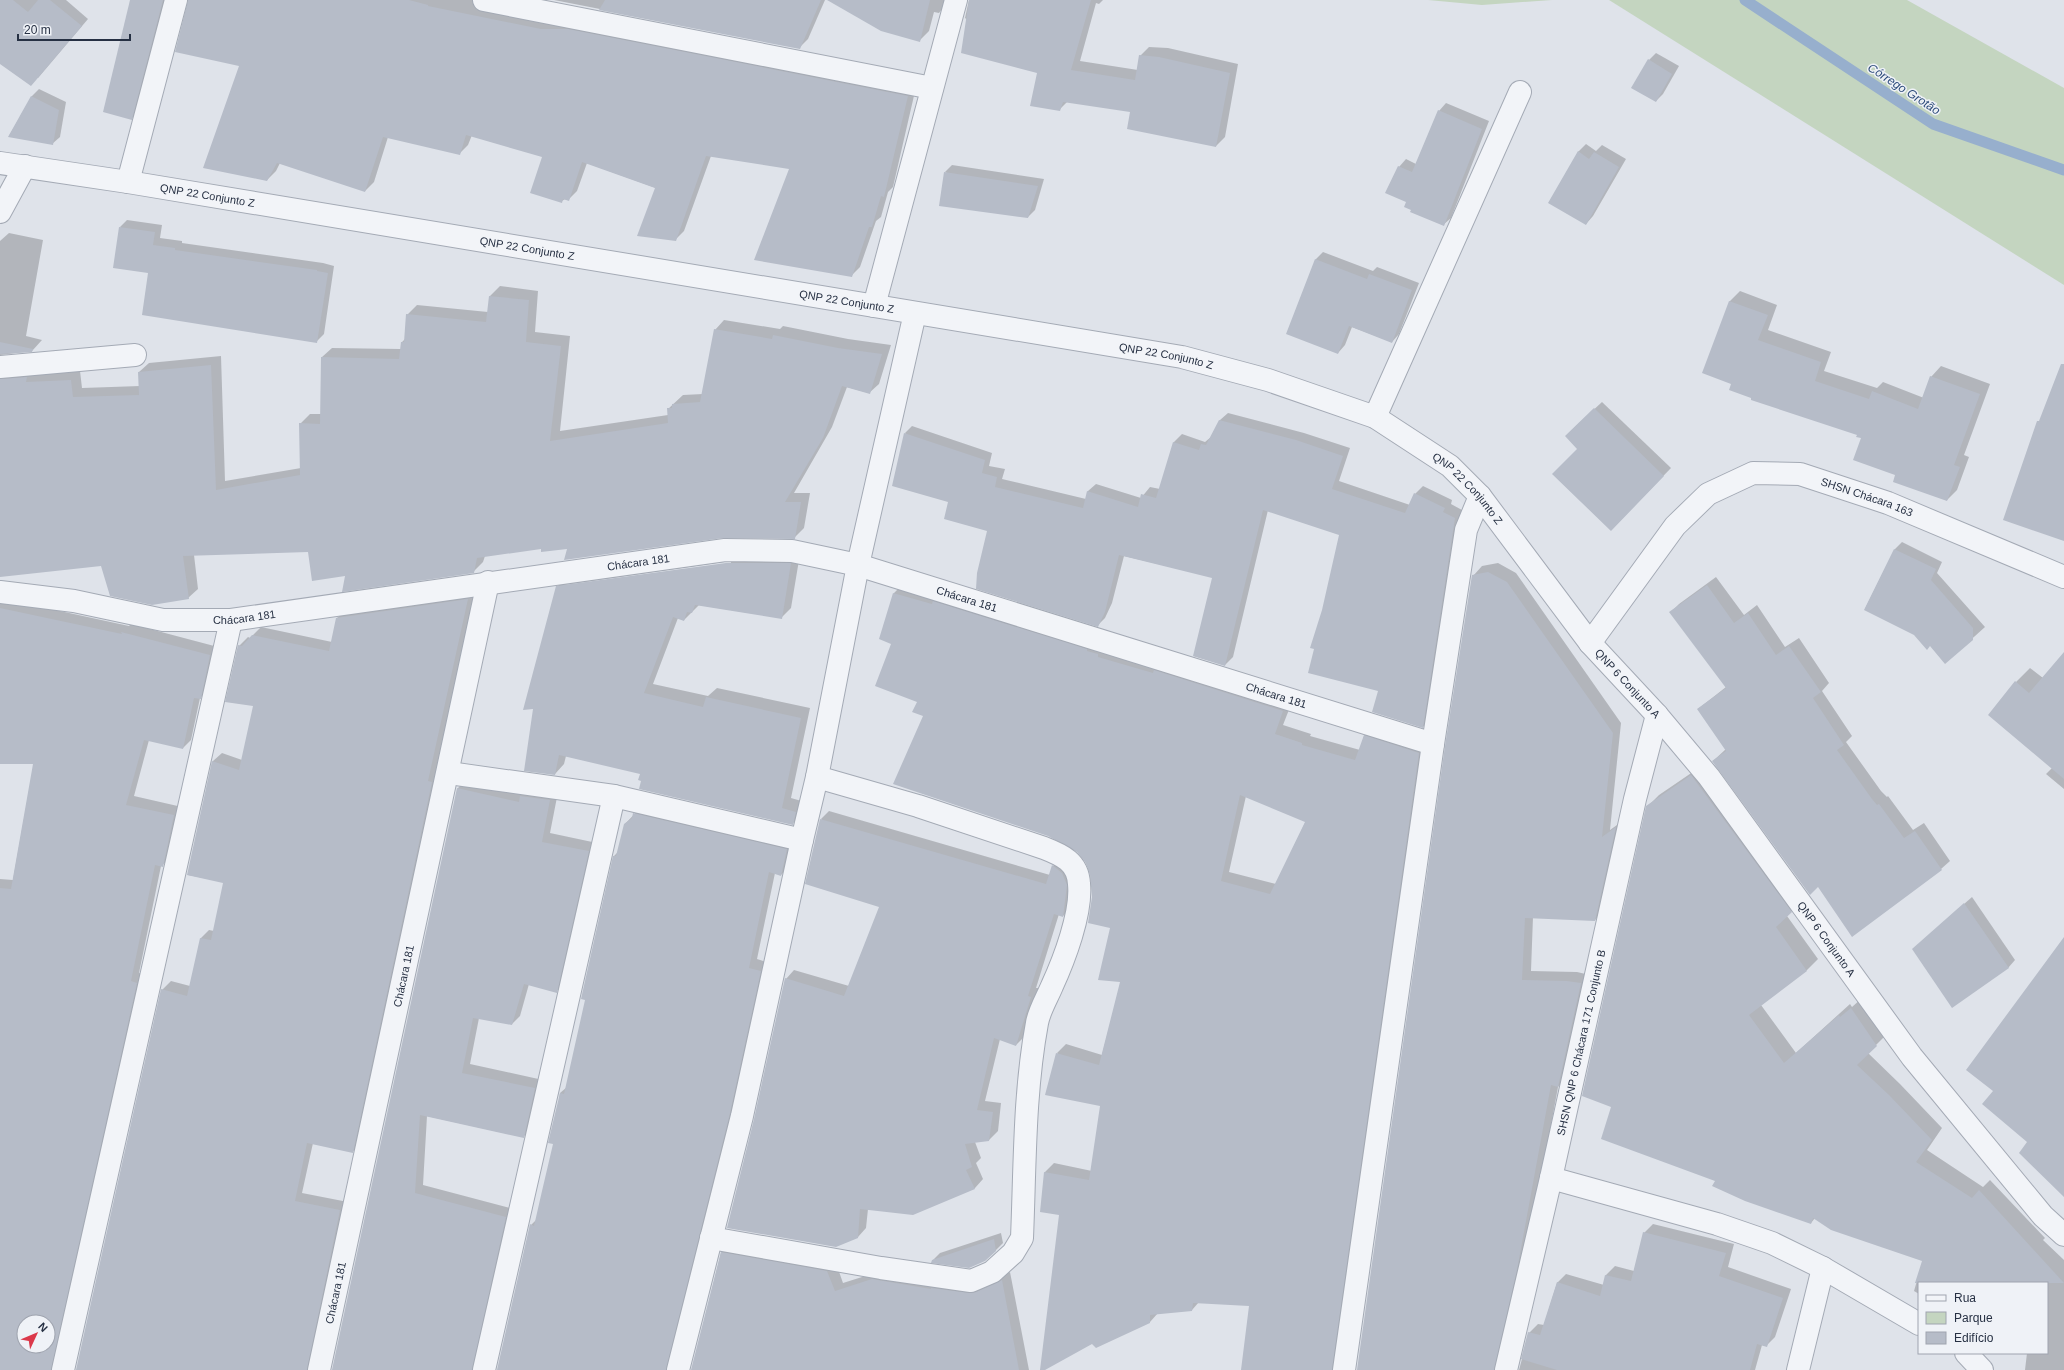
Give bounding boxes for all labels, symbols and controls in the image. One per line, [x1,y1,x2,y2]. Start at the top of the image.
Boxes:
scale bar [18,16,130,42]
text: 20 m [24,23,51,37]
water label: Córrego Grotão [1865,60,1943,118]
street label: QNP 22 Conjunto Z [159,181,256,209]
street label: QNP 22 Conjunto Z [479,234,576,262]
street label: QNP 22 Conjunto Z [798,288,895,315]
street label: QNP 22 Conjunto Z [1118,341,1215,371]
street label: QNP 22 Conjunto Z [1430,450,1505,527]
street label: SHSN Chácara 163 [1819,475,1915,519]
street label: Chácara 181 [606,552,670,573]
street label: Chácara 181 [935,584,999,614]
street label: Chácara 181 [213,608,276,626]
street label: QNP 6 Conjunto A [1593,647,1663,721]
street label: Chácara 181 [1244,680,1308,710]
street label: QNP 6 Conjunto A [1795,899,1858,979]
street label: Chácara 181 [391,944,416,1008]
street label: SHSN QNP 6 Chácara 171 Conjunto B [1555,948,1607,1137]
street label: Chácara 181 [323,1261,348,1325]
legend [1918,1282,2048,1354]
text: Rua [1954,1291,1976,1305]
text: Parque [1954,1311,1993,1325]
north arrow [16,1314,56,1354]
text: N [36,1320,50,1334]
text: Edifício [1954,1331,1994,1345]

